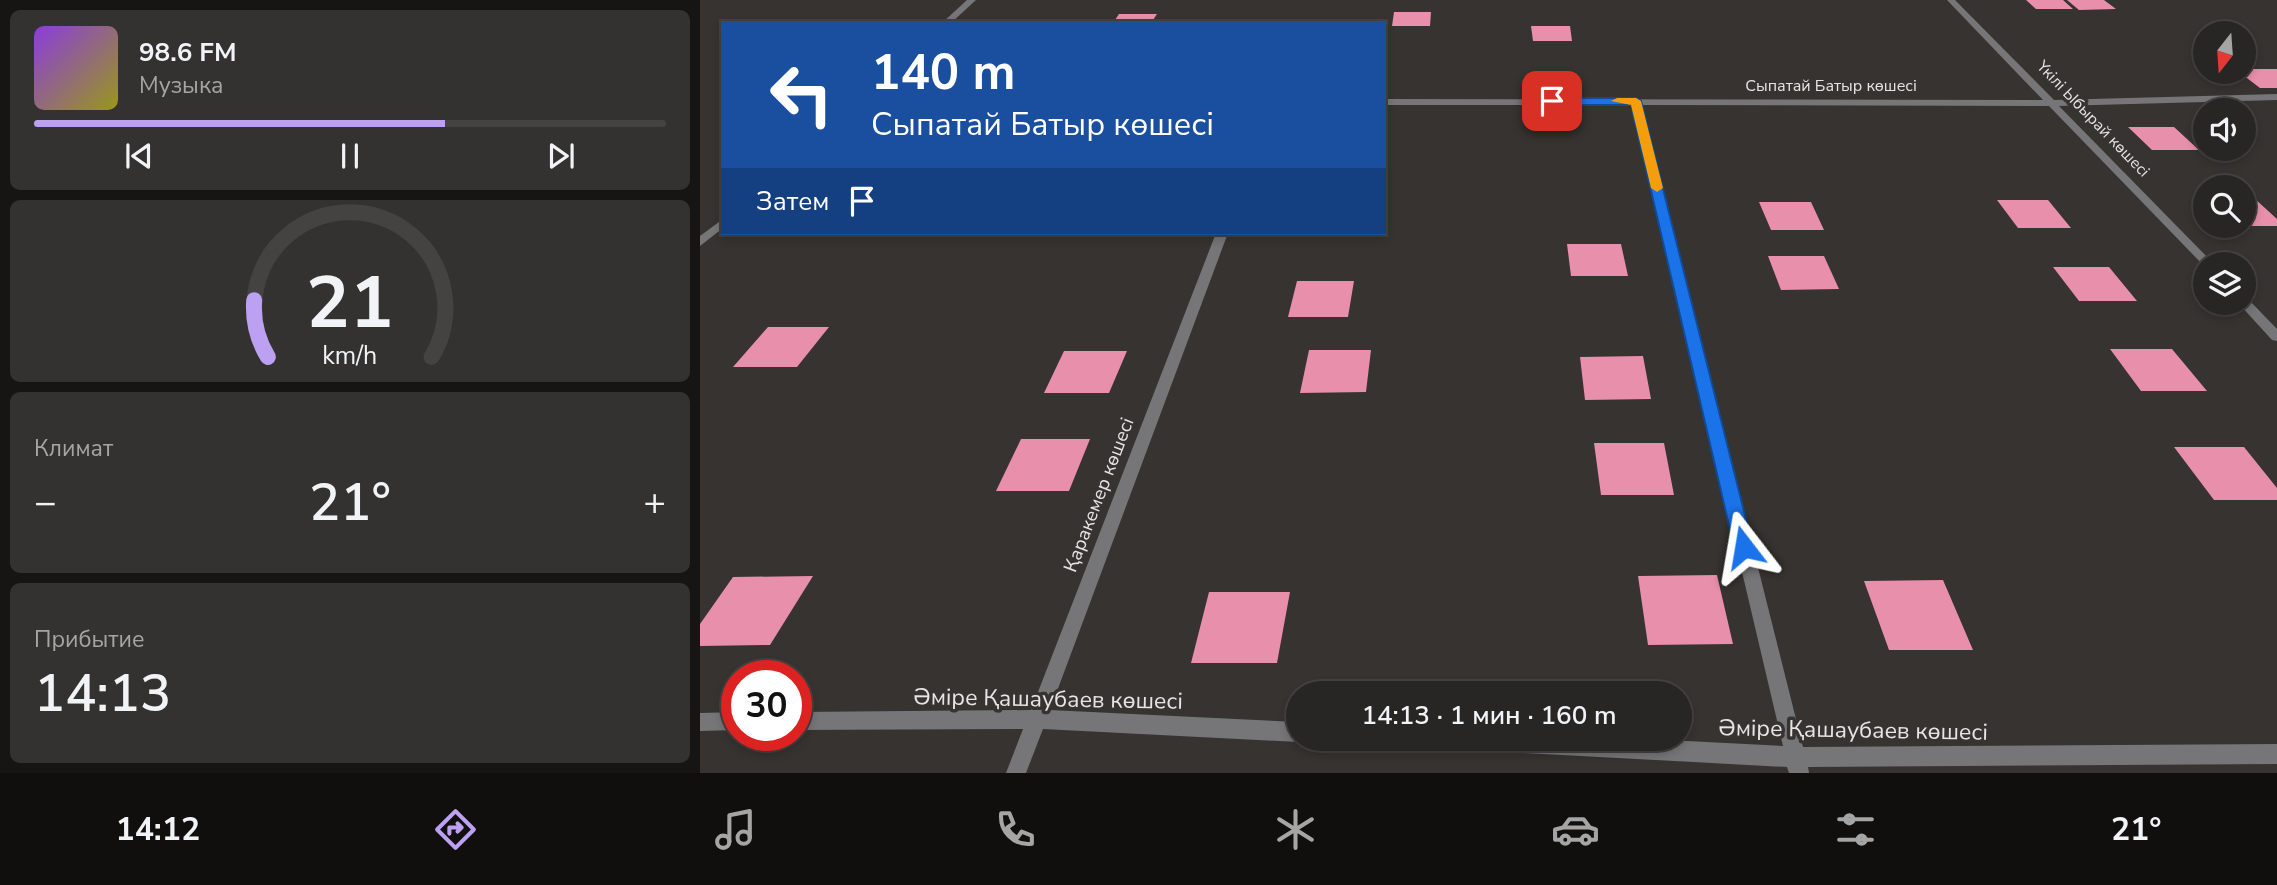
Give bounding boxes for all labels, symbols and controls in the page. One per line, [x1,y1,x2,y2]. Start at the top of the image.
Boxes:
north arrow [2193,21,2256,84]
map controls [2193,21,2256,315]
text: 98.6 FM [139,35,236,70]
text: 140 m [871,39,1015,106]
icon: left [756,49,847,140]
street label: Үкілі Ыбырай көшесі [2031,55,2154,182]
text: Музыка [139,70,223,101]
pin [1522,71,1582,131]
street label: Сыпатай Батыр көшесі [1745,75,1917,97]
icon: arrive [1533,82,1571,120]
button: sound [2193,98,2256,161]
text: Сыпатай Батыр көшесі [871,103,1214,146]
icon: previous [120,137,158,175]
icon: pause [331,137,369,175]
icon: next [542,137,580,175]
button: search [2193,175,2256,238]
icon: arrive [843,182,881,220]
text: Затем [756,184,829,219]
button: layers [2193,252,2256,315]
text: 21 [306,254,394,354]
text: km/h [322,339,378,373]
street label: Қаракемер көшесі [1058,414,1140,576]
text: Климат [34,433,113,464]
text: 21° [309,467,391,538]
text: − [34,477,57,528]
text: + [643,477,666,528]
position arrow [1707,510,1781,584]
text: Прибытие [34,624,144,655]
text: 14:13 [34,658,171,729]
speed limit sign: 30 [721,660,812,751]
street label: Әміре Қашаубаев көшесі [913,681,1183,717]
text: 14:13 · 1 мин · 160 m [1361,698,1617,733]
street label: Әміре Қашаубаев көшесі [1718,712,1988,748]
icon: directions [431,805,480,854]
icon: music [711,805,760,854]
icon: phone [991,805,1040,854]
icon: climate [1271,805,1320,854]
icon: car [1551,805,1600,854]
icon: filters [1831,805,1880,854]
text: 14:12 [115,808,200,851]
text: 21° [2111,808,2161,851]

